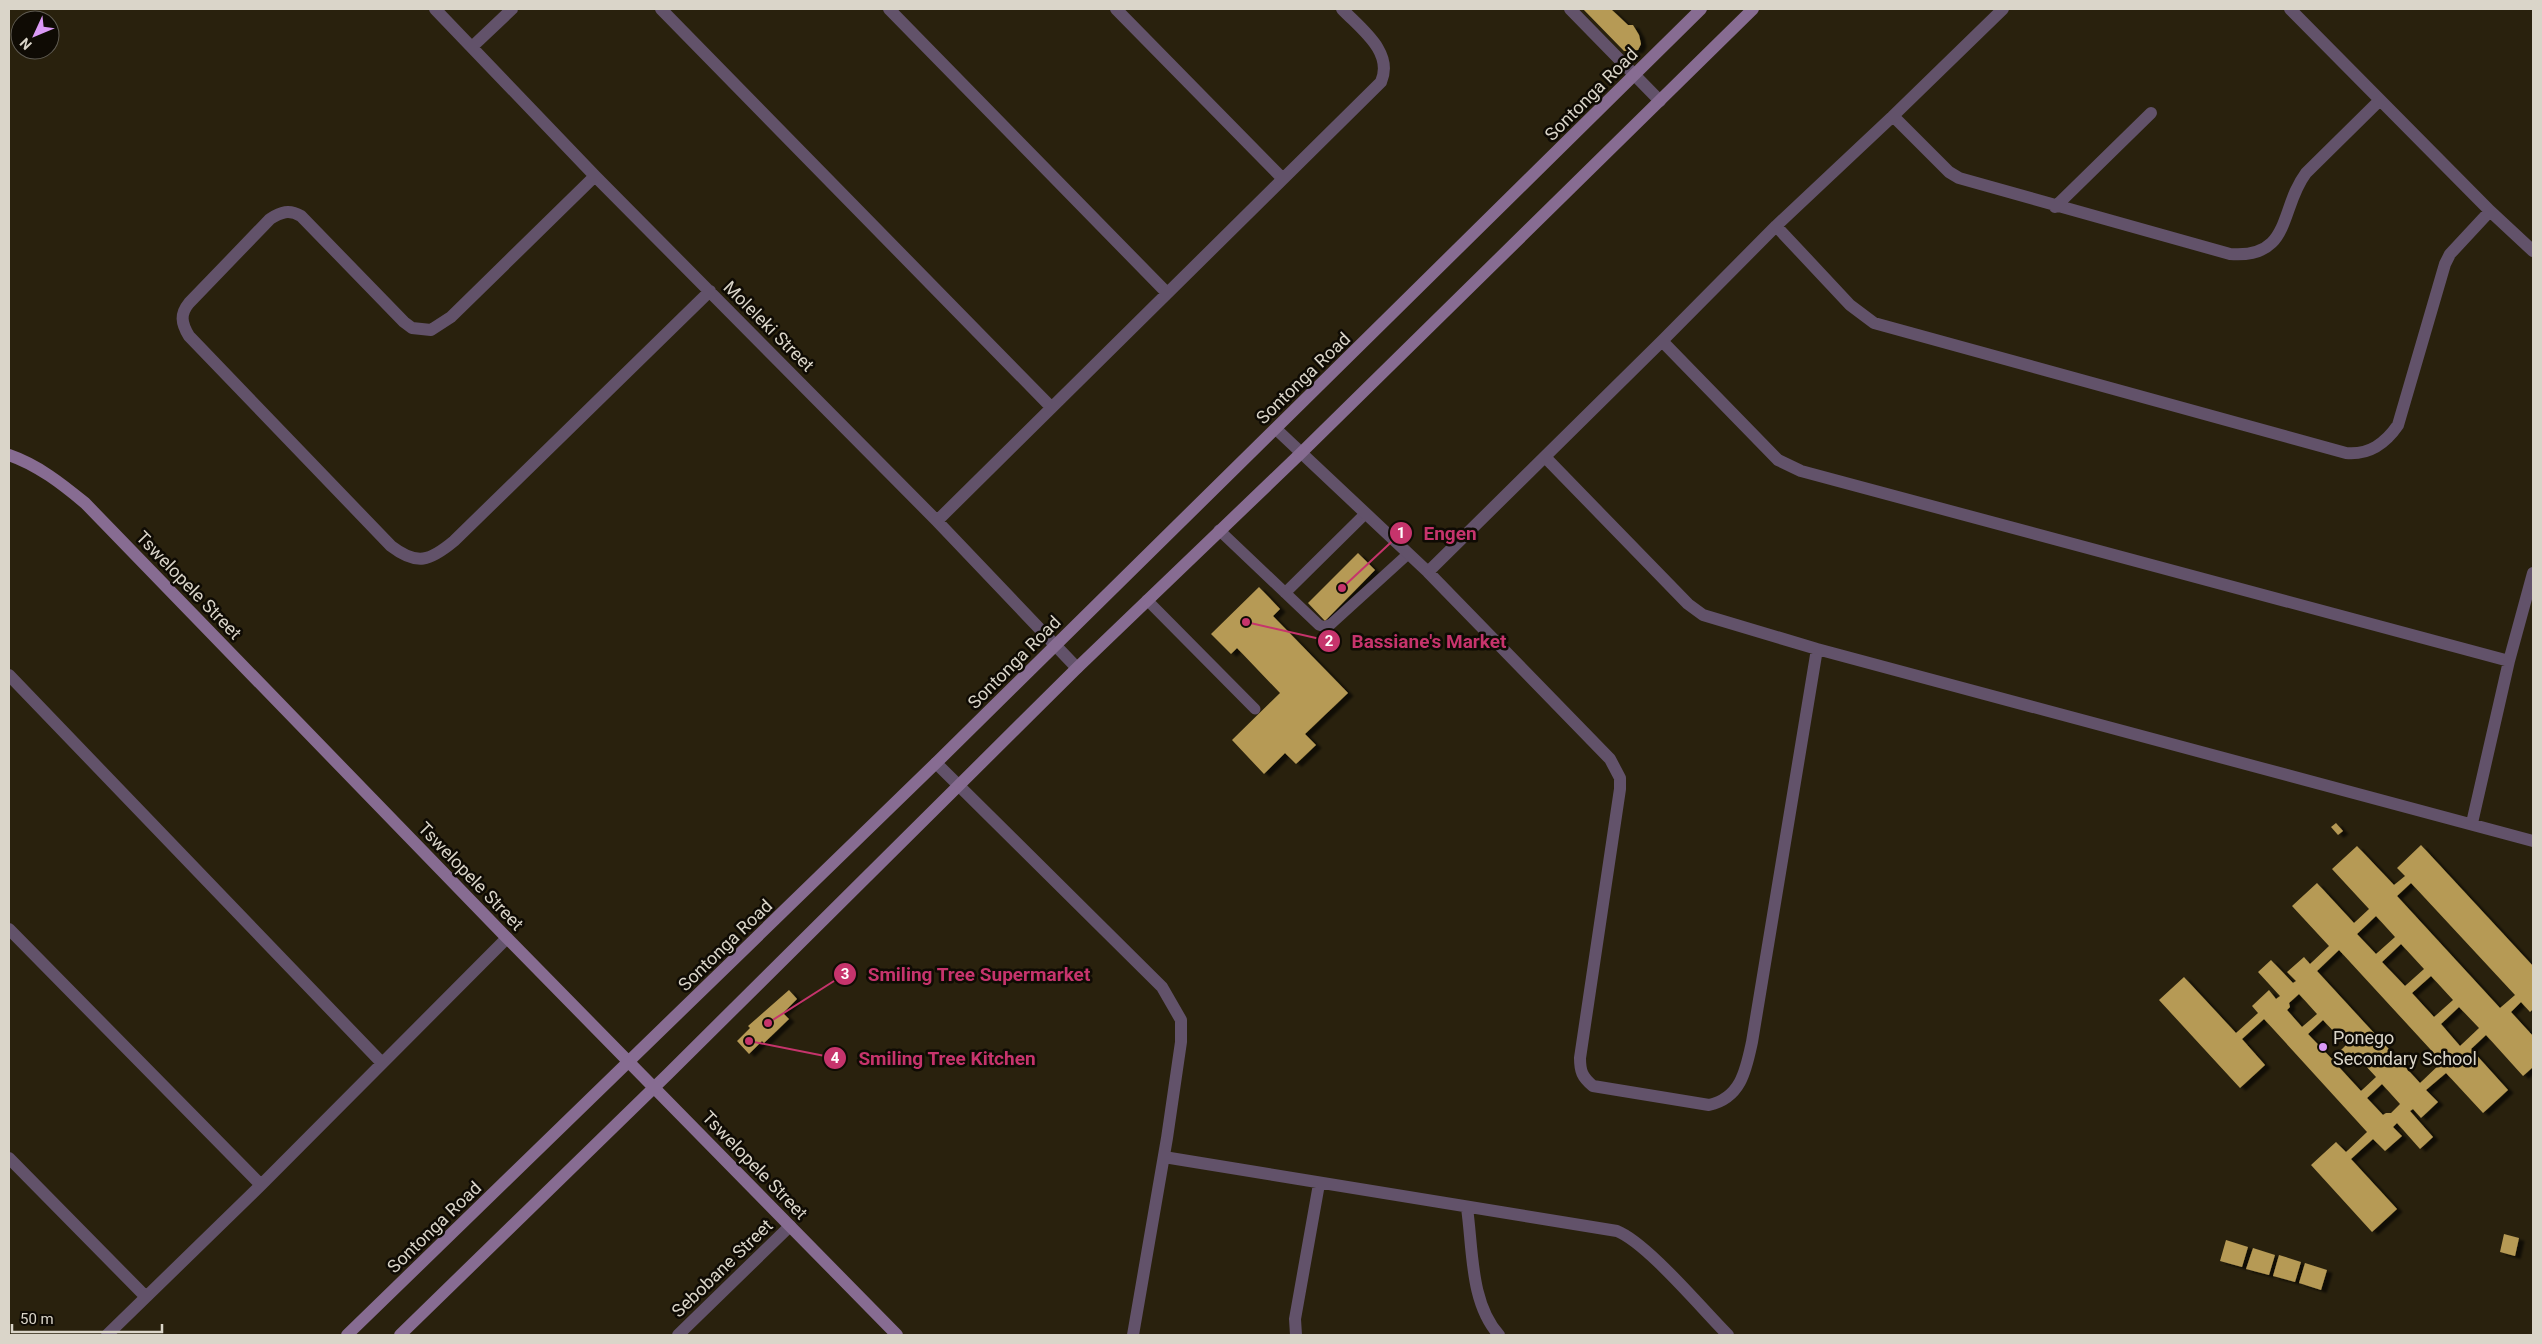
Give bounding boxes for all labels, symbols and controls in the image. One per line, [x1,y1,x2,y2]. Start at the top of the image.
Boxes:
north arrow [10,10,60,60]
text: N [16,35,35,53]
street label: Sontonga Road [1540,43,1642,145]
street label: Moleleki Street [719,276,819,376]
street label: Sontonga Road [1252,328,1354,428]
callout: Engen [1388,516,1486,550]
text: Engen [1423,522,1477,545]
text: 1 [1397,524,1405,542]
street label: Tswelopele Street [132,527,246,644]
street label: Sontonga Road [963,611,1065,713]
callout: Bassiane's Market [1317,624,1517,658]
text: Bassiane's Market [1352,630,1507,653]
text: 2 [1325,632,1334,650]
street label: Tswelopele Street [414,818,528,935]
street label: Sontonga Road [674,895,776,995]
callout: Smiling Tree Supermarket [832,957,1101,991]
text: Smiling Tree Supermarket [868,963,1091,986]
text: 3 [841,965,849,983]
place label: Ponego Secondary School [2333,1027,2477,1069]
callout: Smiling Tree Kitchen [823,1041,1045,1075]
marker: Ponego Secondary School [2317,1041,2329,1053]
text: Smiling Tree Kitchen [858,1047,1036,1070]
text: 4 [831,1049,840,1067]
street label: Tswelopele Street [698,1107,812,1224]
street label: Sontonga Road [383,1177,485,1277]
street label: Sebobane Street [667,1215,777,1321]
scale bar [12,1302,162,1334]
text: 50 m [20,1310,54,1328]

